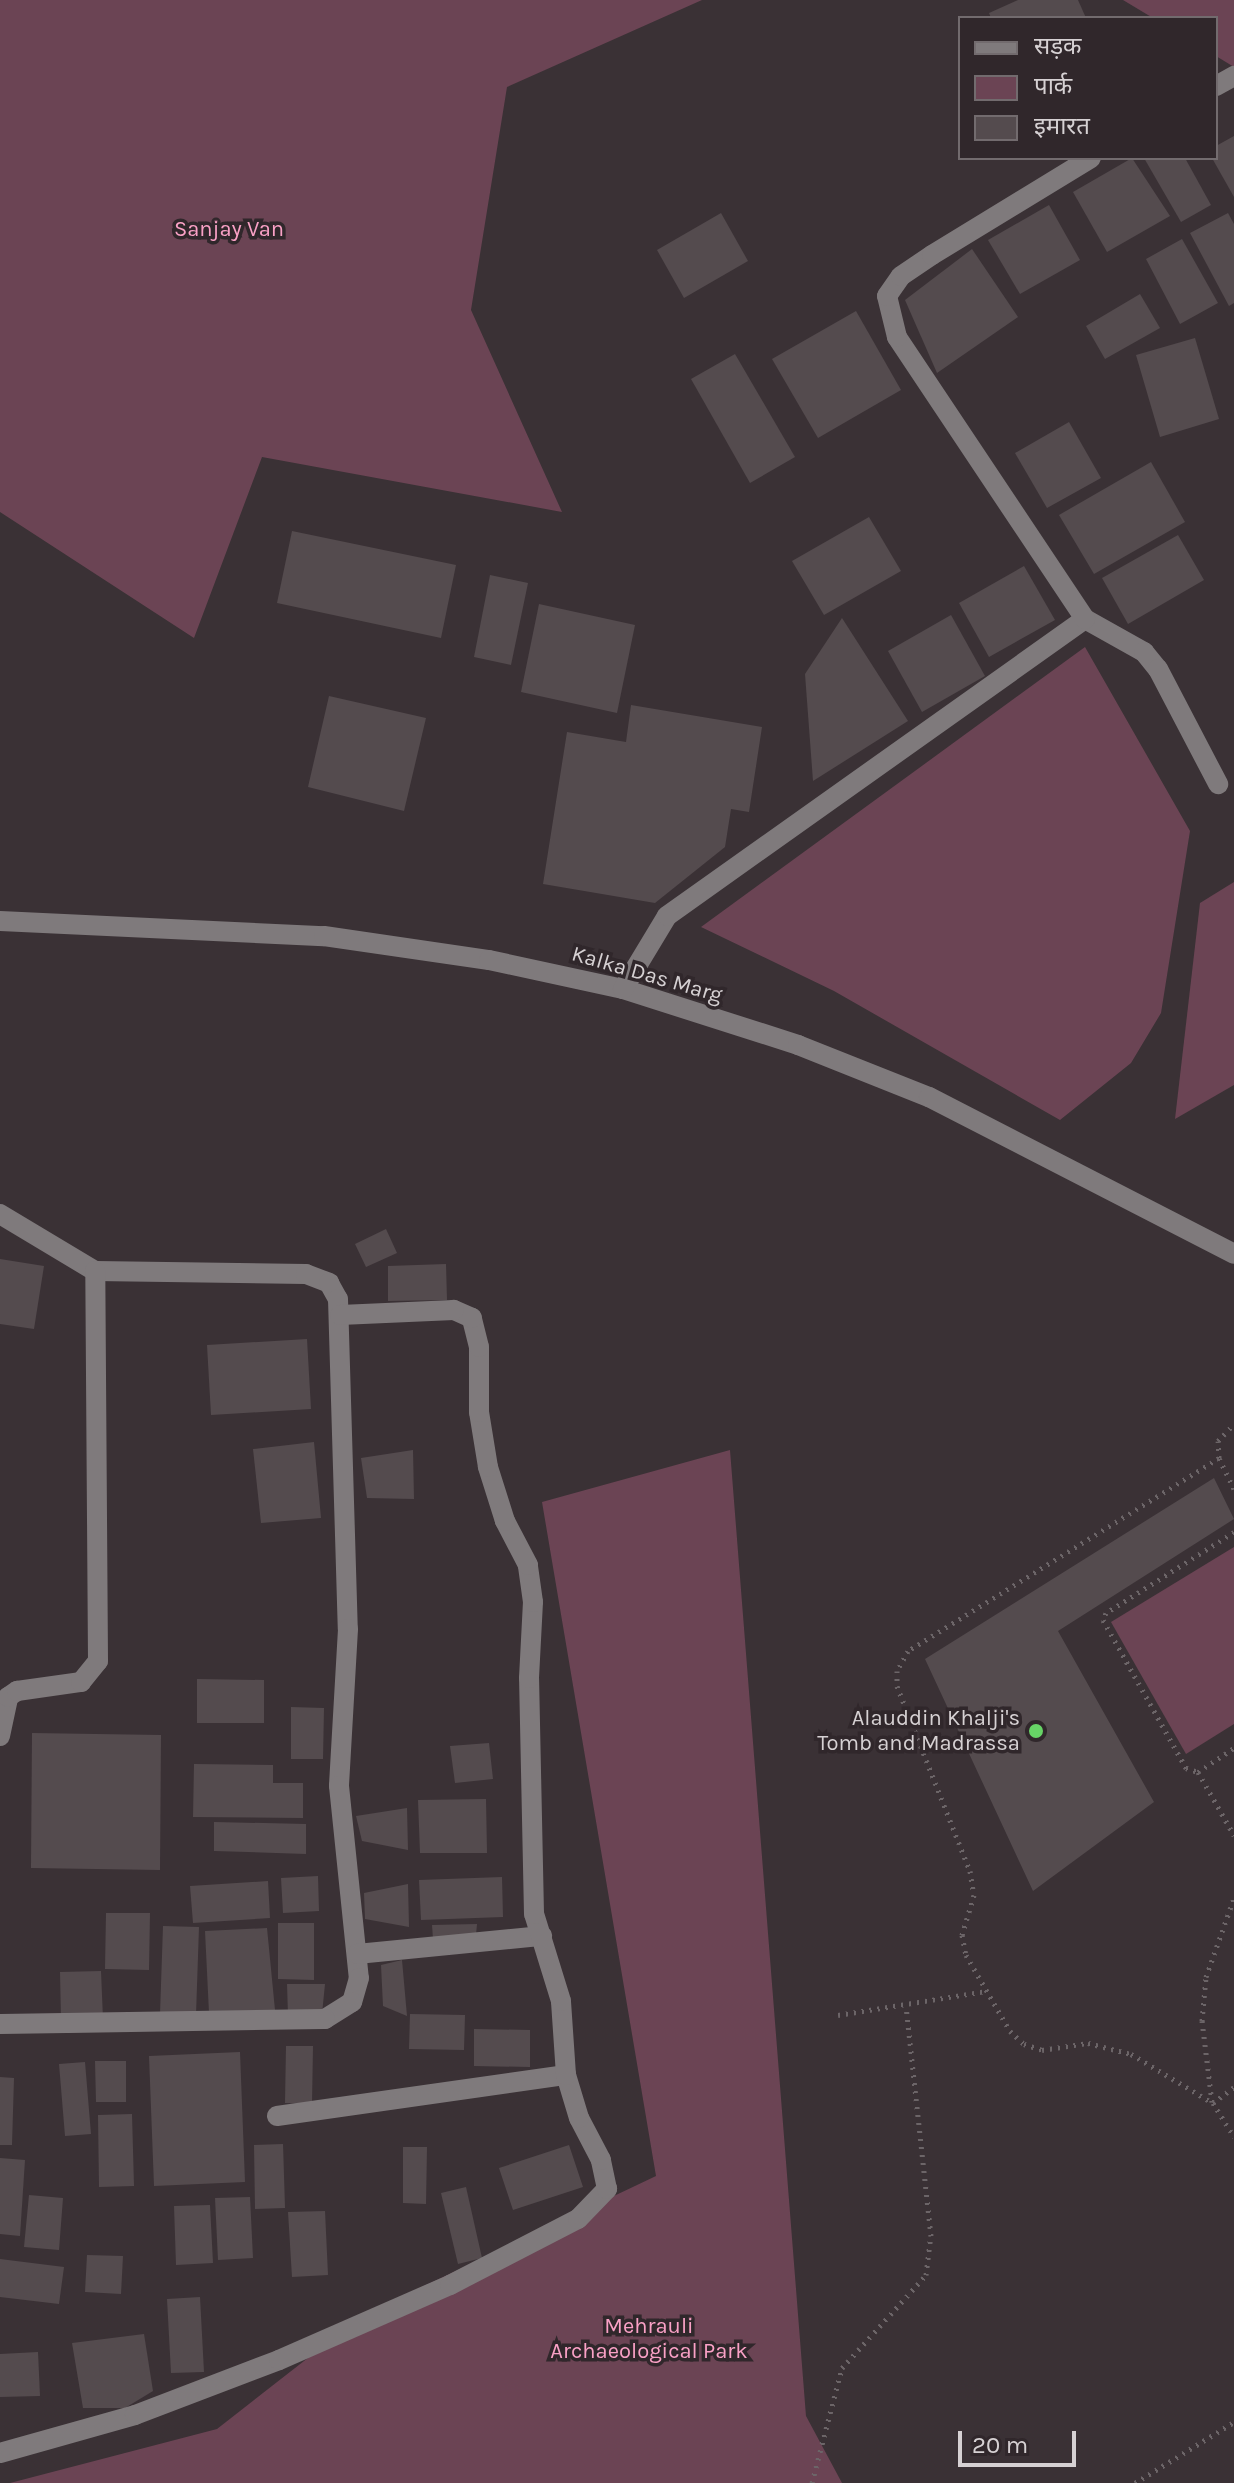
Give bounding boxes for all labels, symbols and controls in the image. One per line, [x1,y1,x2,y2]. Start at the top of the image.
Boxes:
legend [958,16,1218,160]
text: सड़क [1034,32,1082,60]
text: पार्क [1034,72,1072,100]
text: इमारत [1034,112,1090,140]
park label: Sanjay Van [174,217,284,243]
street label: Kalka Das Marg [569,941,725,1009]
place label: Alauddin Khalji's Tomb and Madrassa [817,1705,1020,1756]
marker: Alauddin Khalji's Tomb and Madrassa [1027,1722,1045,1740]
park label: Mehrauli Archaeological Park [550,2313,748,2364]
scale bar [962,2415,1080,2465]
text: 20 m [972,2431,1028,2459]

